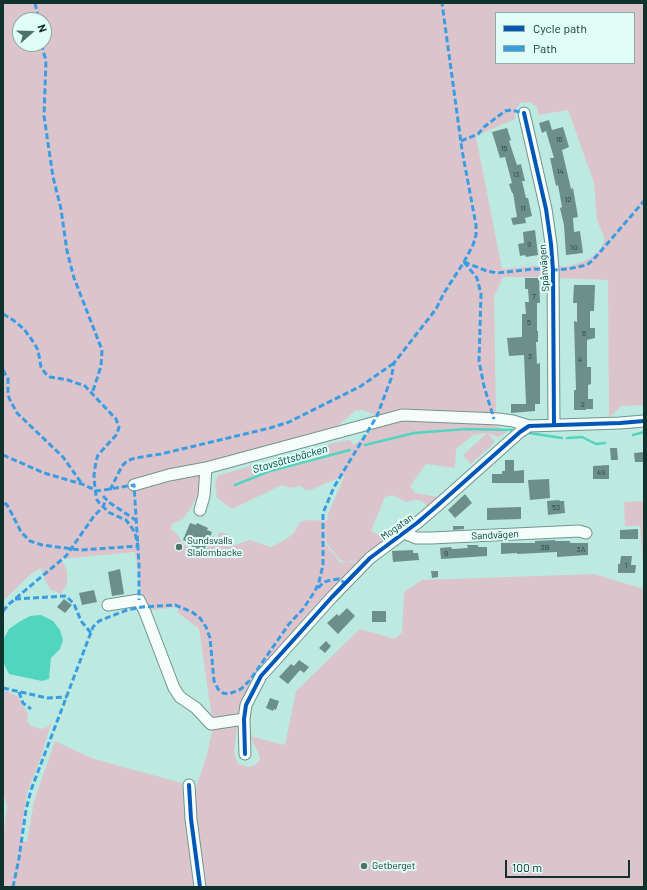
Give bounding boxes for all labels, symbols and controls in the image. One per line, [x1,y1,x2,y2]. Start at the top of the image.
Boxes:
north arrow [12,12,52,52]
legend [495,12,635,64]
text: Cycle path [533,21,587,35]
text: N [35,22,50,34]
text: Path [533,41,557,55]
house number: 16 [556,134,562,144]
house number: 15 [501,143,507,153]
house number: 14 [556,166,564,176]
house number: 13 [513,169,519,179]
house number: 12 [564,194,572,204]
house number: 11 [520,203,526,213]
house number: 9 [527,239,531,249]
house number: 10 [570,242,578,252]
street label: Spånvägen [536,244,552,292]
house number: 7 [532,291,536,301]
house number: 5 [527,317,531,327]
house number: 6 [582,328,586,338]
house number: 3 [528,351,532,361]
house number: 4 [578,354,582,364]
house number: 2 [581,399,585,409]
water label: Stavsättsbäcken [251,442,329,476]
house number: 49 [597,467,605,477]
house number: 53 [552,502,560,512]
street label: Mogatan [378,511,416,543]
street label: Sandvägen [471,528,519,542]
place label: Sundsvalls Slalombacke [187,535,242,558]
marker: Sundsvalls Slalombacke [174,542,184,552]
house number: 3B [540,542,550,552]
house number: 3A [577,544,585,554]
house number: 9 [444,548,448,558]
house number: 1 [625,560,627,570]
scale bar [507,852,632,878]
place label: Getberget [372,860,416,872]
text: 100 m [512,860,542,874]
marker: Getberget [359,861,369,871]

